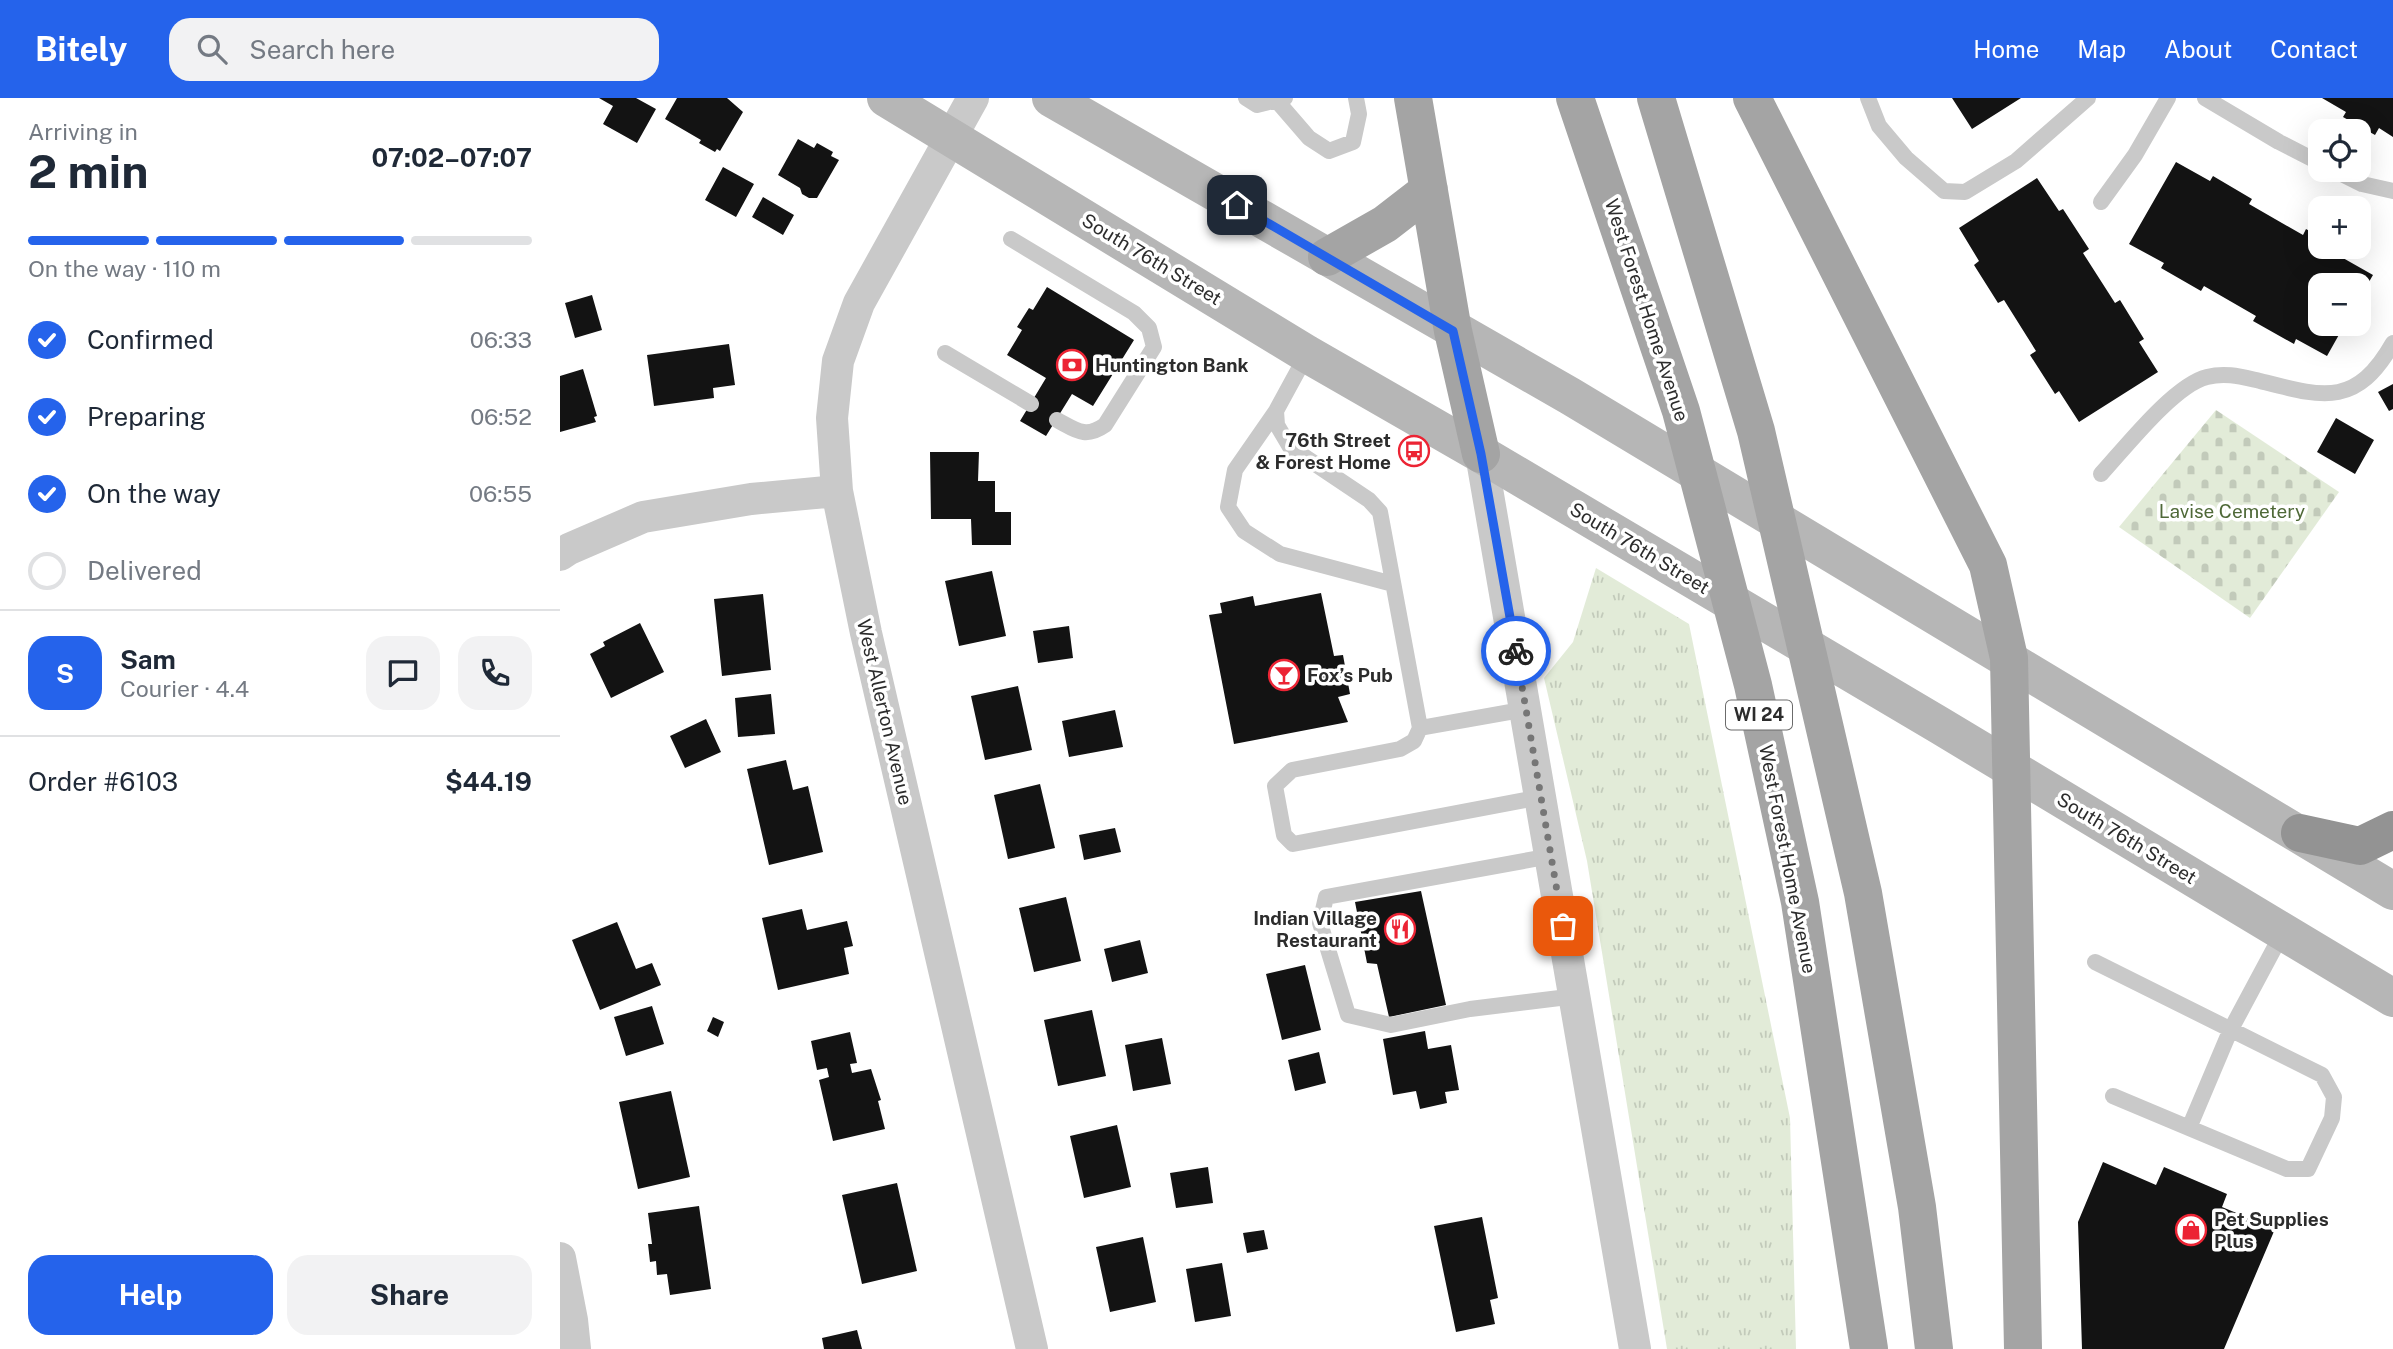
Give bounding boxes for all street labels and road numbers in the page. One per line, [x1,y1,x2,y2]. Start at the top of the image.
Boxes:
street label: West Forest Home Avenue [1601,196,1693,424]
street label: South 76th Street [1078,209,1226,309]
street label: South 76th Street [1566,498,1714,598]
street label: West Allerton Avenue [853,617,917,807]
road number: WI 24 [1726,700,1792,730]
street label: West Forest Home Avenue [1755,743,1821,975]
street label: South 76th Street [2053,788,2201,888]

